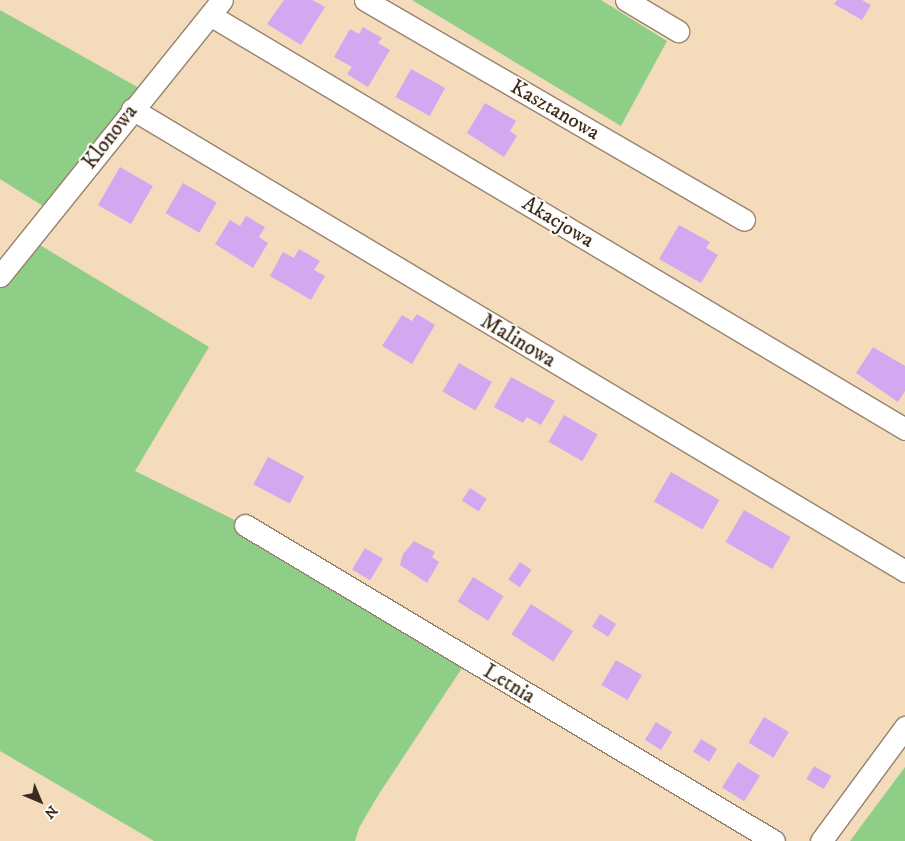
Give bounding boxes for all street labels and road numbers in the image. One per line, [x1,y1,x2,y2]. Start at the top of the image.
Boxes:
street label: Kasztanowa [506,74,604,146]
street label: Klonowa [77,100,143,174]
street label: Akacjowa [518,191,598,253]
street label: Malinowa [476,309,560,373]
street label: Letnia [479,659,539,709]

